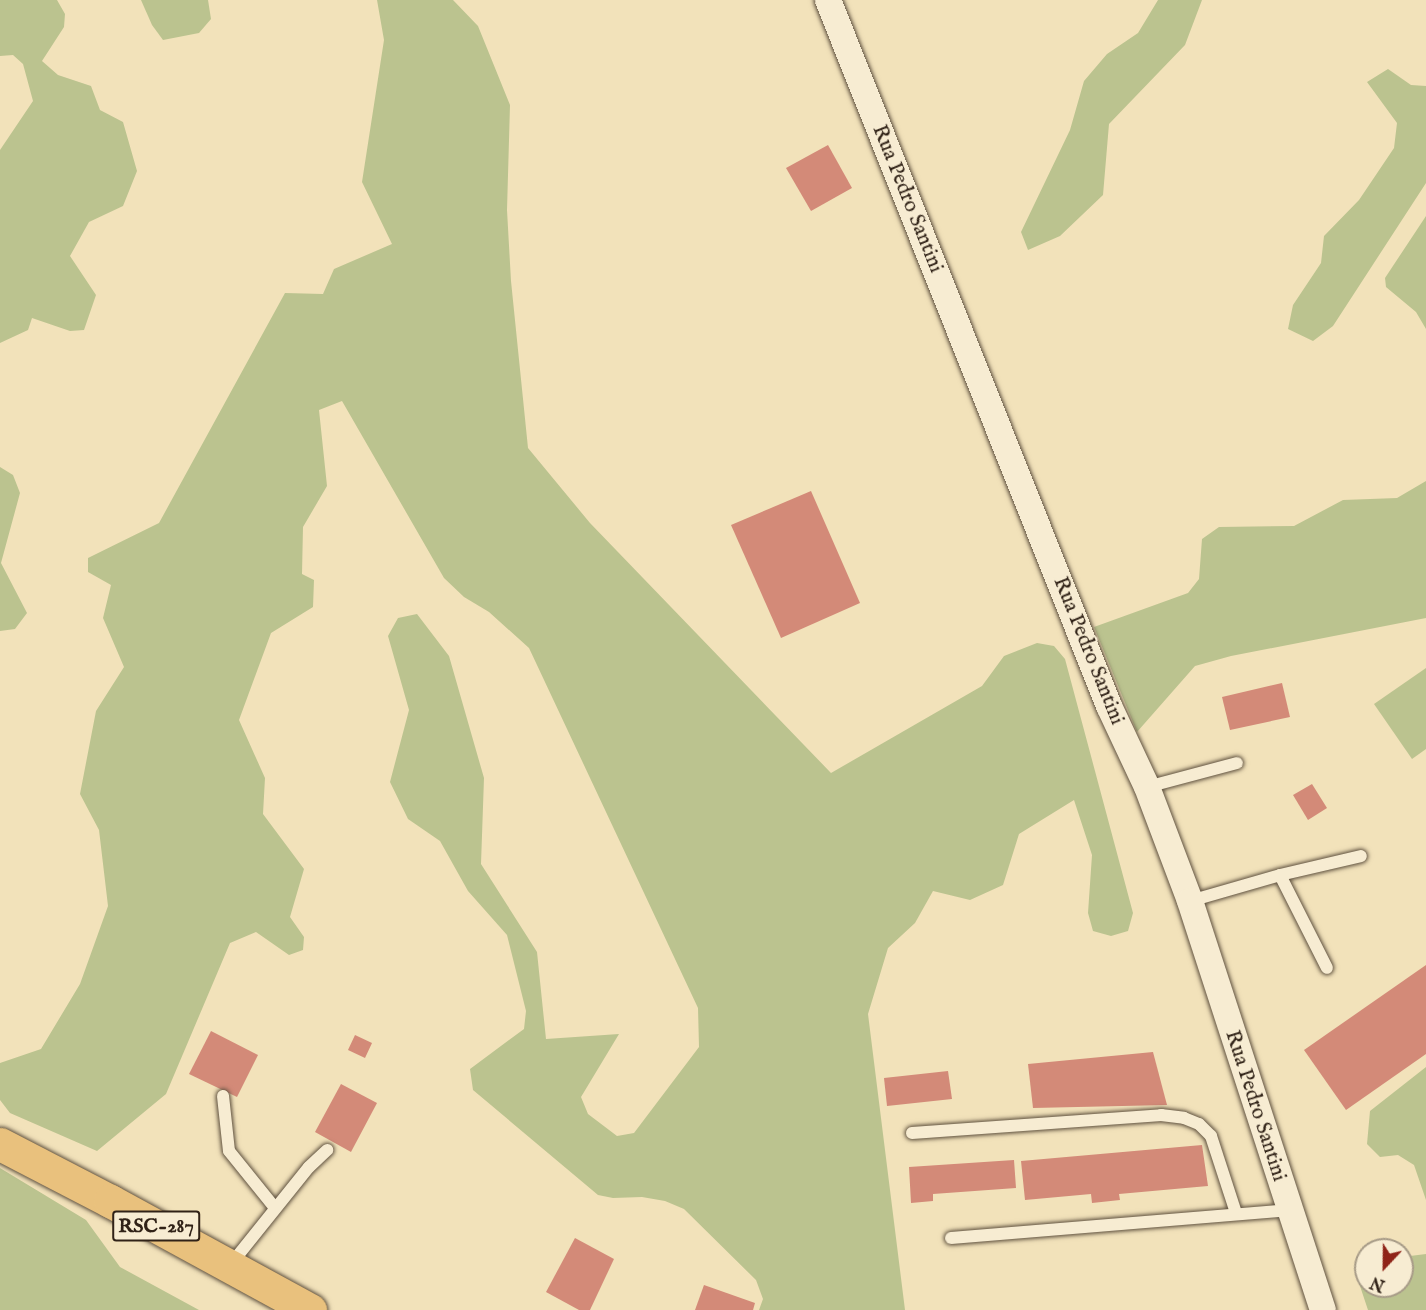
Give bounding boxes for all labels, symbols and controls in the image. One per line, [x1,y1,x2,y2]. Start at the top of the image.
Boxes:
street label: Rua Pedro Santini [866,121,948,277]
street label: Rua Pedro Santini [1047,573,1129,729]
street label: Rua Pedro Santini [1219,1027,1291,1185]
road number: RSC-287 [111,1209,201,1243]
north arrow [1354,1238,1414,1298]
text: N [1368,1271,1388,1295]

